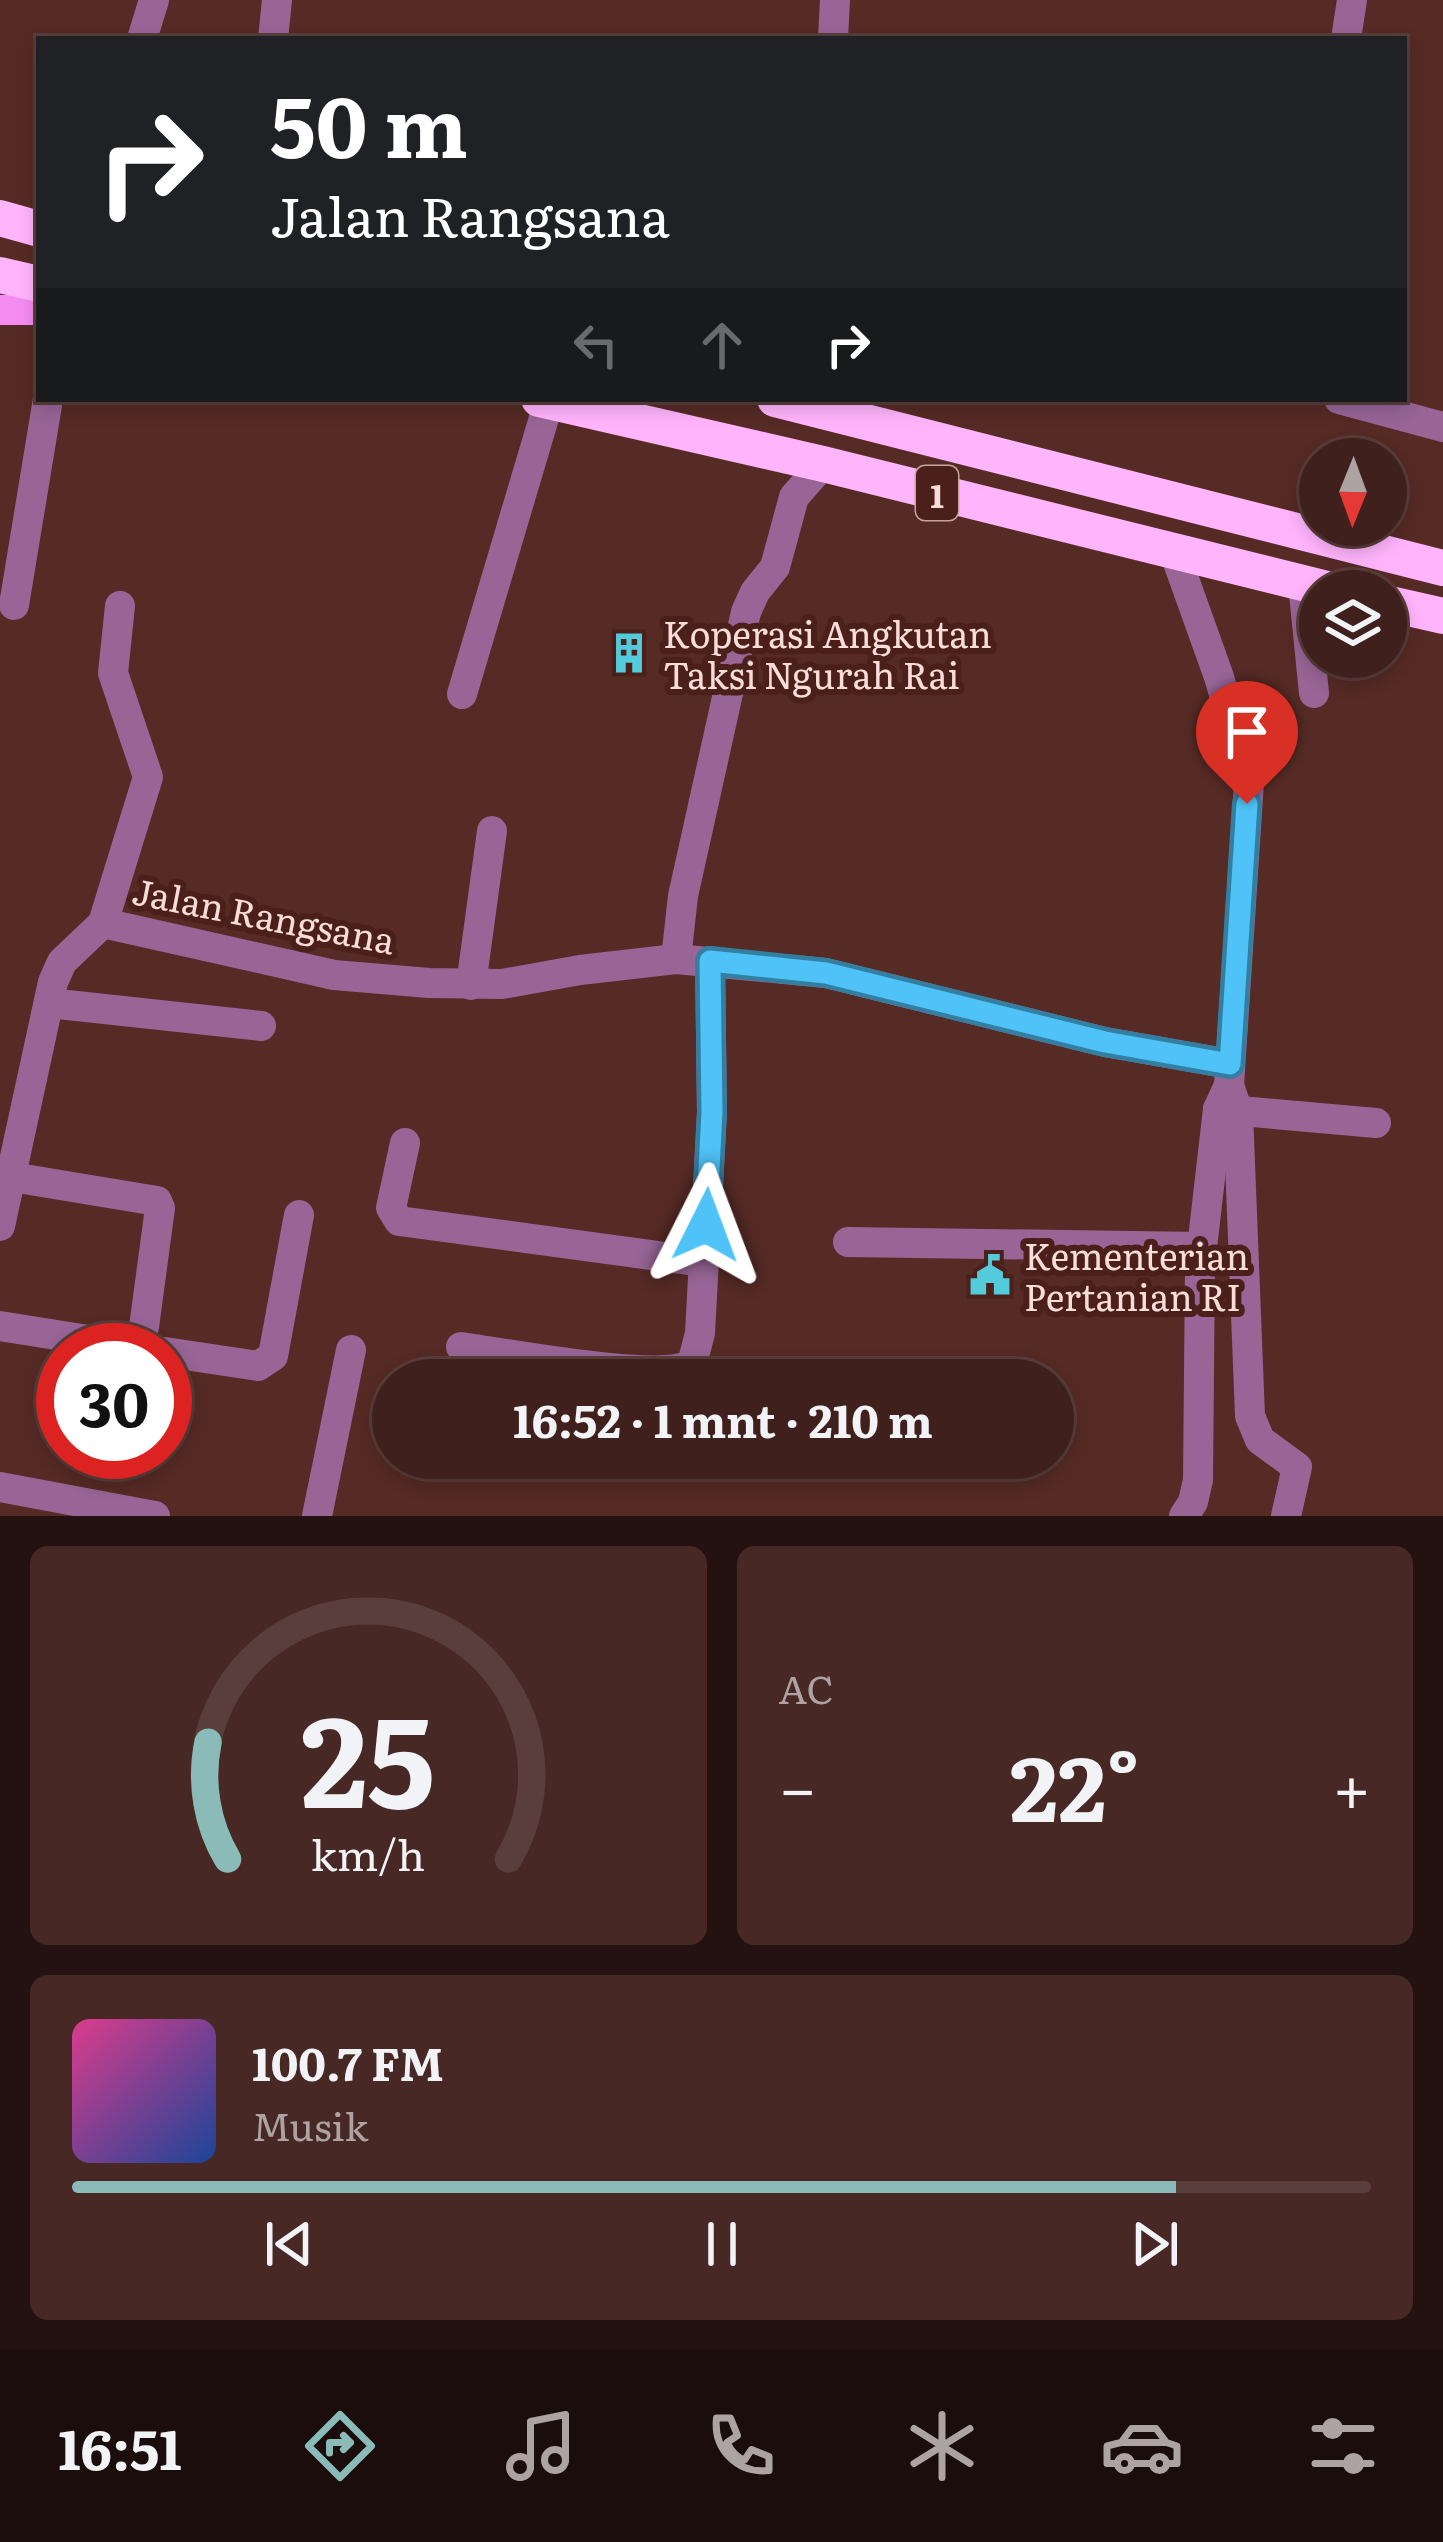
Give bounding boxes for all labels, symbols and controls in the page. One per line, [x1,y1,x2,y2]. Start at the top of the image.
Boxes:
text: 50 m [270,59,468,184]
icon: right [72,84,228,240]
text: Jalan Rangsana [270,173,670,254]
icon: left [563,312,629,378]
icon: ahead [689,312,755,378]
icon: right [815,312,881,378]
north arrow [1299,438,1407,546]
map controls [1299,438,1407,678]
road number: 1 [916,466,958,520]
button: layers [1299,570,1407,678]
place label: Koperasi Angkutan Taksi Ngurah Rai [663,606,992,700]
building icon: Koperasi Angkutan Taksi Ngurah Rai [606,630,652,676]
pin [1196,681,1298,804]
icon: arrive [1214,699,1280,765]
street label: Jalan Rangsana [128,863,400,966]
position arrow [643,1162,769,1288]
place label: Kementerian Pertanian RI [1024,1228,1249,1322]
public building icon: Kementerian Pertanian RI [967,1252,1013,1298]
speed limit sign: 30 [36,1323,192,1479]
text: 16:52 · 1 mnt · 210 m [513,1385,933,1452]
text: AC [779,1658,834,1716]
text: 25 [301,1661,435,1846]
text: 22° [1010,1716,1140,1850]
text: − [779,1735,817,1833]
text: + [1333,1735,1371,1833]
text: km/h [311,1820,425,1883]
text: 100.7 FM [252,2028,444,2095]
text: Musik [252,2095,368,2153]
icon: previous [256,2211,322,2277]
icon: pause [689,2211,755,2277]
icon: next [1122,2211,1188,2277]
icon: directions [298,2404,382,2488]
icon: music [499,2404,583,2488]
icon: phone [699,2404,783,2488]
icon: climate [900,2404,984,2488]
icon: car [1100,2404,1184,2488]
icon: filters [1301,2404,1385,2488]
text: 16:51 [58,2406,182,2487]

